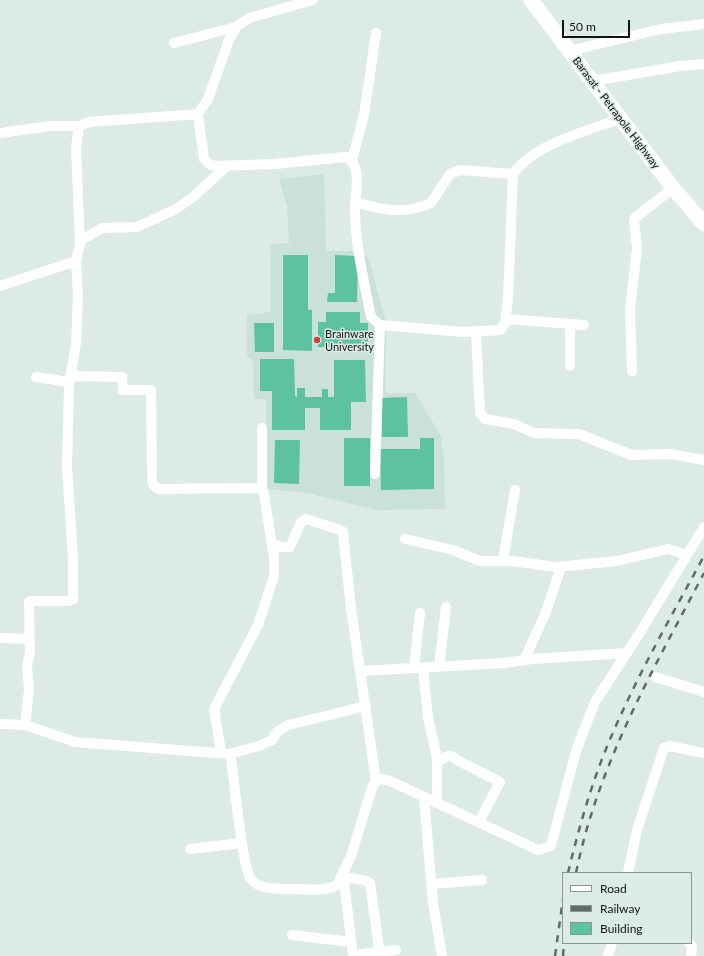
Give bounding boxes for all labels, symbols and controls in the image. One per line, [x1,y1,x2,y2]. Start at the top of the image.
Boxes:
scale bar [564,12,632,38]
text: 50 m [569,19,596,34]
street label: Barasat - Petrapole Highway [569,54,663,172]
place label: Brainware University [325,327,374,353]
marker: Brainware University [312,335,322,345]
legend [562,872,692,944]
text: Road [600,881,627,896]
text: Railway [600,901,640,916]
text: Building [600,921,643,936]

